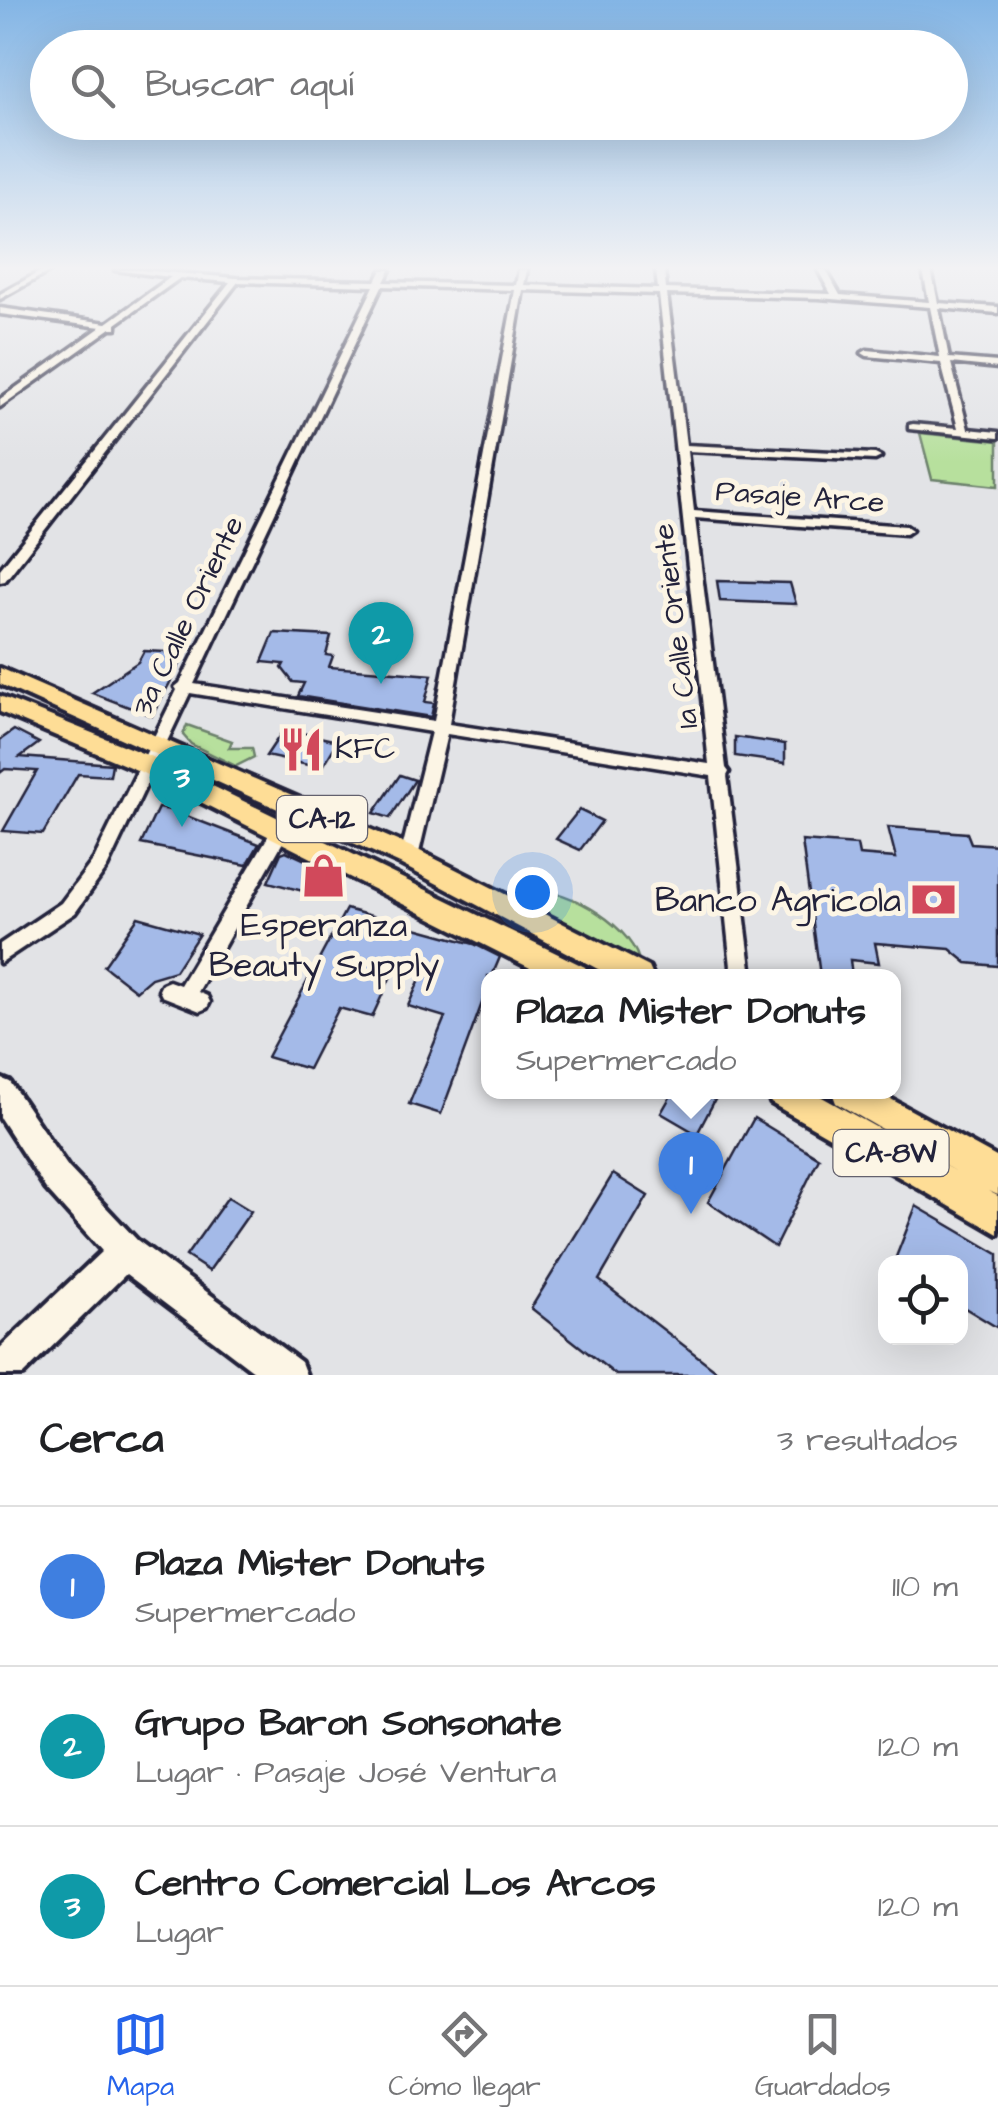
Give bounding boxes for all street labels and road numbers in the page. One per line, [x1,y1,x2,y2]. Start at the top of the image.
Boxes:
street label: Pasaje Arce [714,470,886,524]
street label: 3a Calle Oriente [121,509,255,723]
street label: 1a Calle Oriente [643,521,709,731]
road number: CA-12 [277,796,367,842]
road number: CA-8W [834,1130,948,1176]

